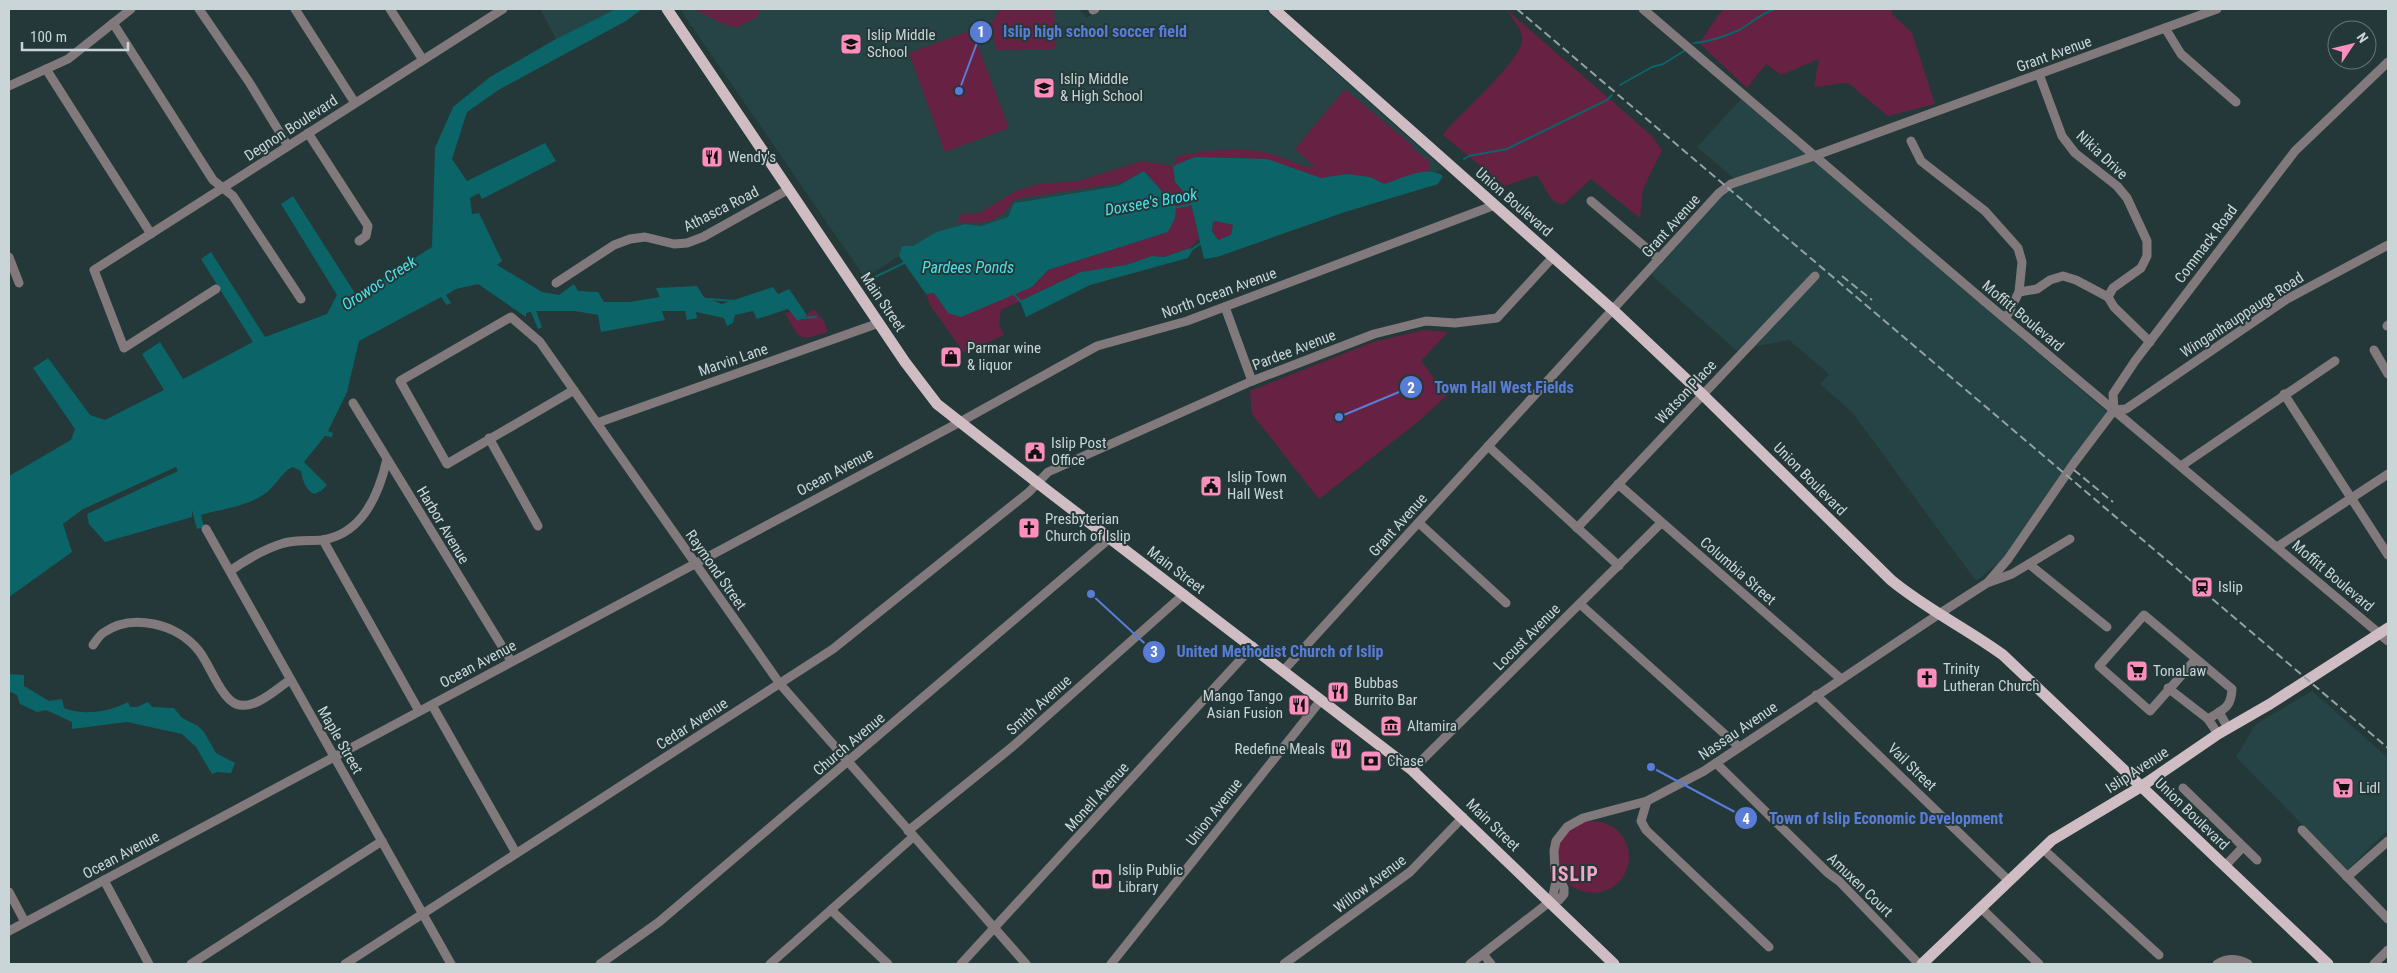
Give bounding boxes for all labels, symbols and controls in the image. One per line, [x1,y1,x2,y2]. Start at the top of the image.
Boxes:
callout: Islip high school soccer field [968,16,1197,47]
scale bar [22,20,129,52]
north arrow [2327,20,2377,70]
text: Islip high school soccer field [1003,22,1187,41]
text: 1 [977,23,985,41]
place label: Islip Middle School [867,26,935,61]
text: 100 m [30,28,67,46]
text: N [2354,29,2372,46]
school or university icon: Islip Middle School [839,32,863,56]
street label: Grant Avenue [2014,32,2094,76]
place label: Islip Middle & High School [1060,70,1143,105]
school or university icon: Islip Middle & High School [1032,76,1056,100]
street label: Degnon Boulevard [241,91,341,165]
street label: Nikia Drive [2073,127,2131,183]
restaurant icon: Wendy's [700,145,724,169]
place label: Wendy's [728,148,776,166]
street label: Union Boulevard [1472,164,1556,240]
street label: Athasca Road [680,182,762,236]
water label: Doxsee's Brook [1103,184,1200,219]
street label: Grant Avenue [1638,191,1704,261]
street label: Commack Road [2171,201,2241,287]
water label: Orowoc Creek [338,251,421,314]
water label: Pardees Ponds [922,258,1014,277]
street label: North Ocean Avenue [1159,264,1279,322]
street label: Main Street [857,269,909,335]
street label: Winganhauppauge Road [2177,269,2307,361]
street label: Moffitt Boulevard [1979,277,2067,355]
street label: Pardee Avenue [1250,326,1338,374]
place label: Parmar wine & liquor [967,339,1041,374]
street label: Marvin Lane [696,340,770,380]
shop icon: Parmar wine & liquor [939,345,963,369]
street label: Watson Place [1652,356,1720,428]
callout: Town Hall West Fields [1399,372,1584,403]
text: Town Hall West Fields [1434,378,1574,397]
text: 2 [1407,379,1415,397]
place label: Islip Post Office [1051,434,1106,469]
street label: Union Boulevard [1770,439,1850,519]
public building icon: Islip Post Office [1023,440,1047,464]
street label: Ocean Avenue [794,444,876,500]
place label: Islip Town Hall West [1227,468,1287,503]
public building icon: Islip Town Hall West [1199,474,1223,498]
street label: Harbor Avenue [413,483,473,567]
street label: Grant Avenue [1365,490,1431,560]
place label: Presbyterian Church of Islip [1045,510,1131,545]
church icon: Presbyterian Church of Islip [1017,516,1041,540]
street label: Raymond Street [682,527,750,613]
street label: Columbia Street [1696,533,1780,609]
street label: Moffitt Boulevard [2289,537,2377,615]
street label: Main Street [1143,542,1209,598]
station icon: Islip [2190,575,2214,599]
place label: Islip [2218,578,2243,596]
street label: Locust Avenue [1490,600,1564,674]
street label: Ocean Avenue [437,636,519,692]
callout: United Methodist Church of Islip [1141,636,1393,667]
text: United Methodist Church of Islip [1177,642,1384,661]
text: 3 [1150,643,1158,661]
supermarket icon: TonaLaw [2125,659,2149,683]
place label: Trinity Lutheran Church [1943,660,2040,695]
place label: TonaLaw [2153,662,2206,680]
church icon: Trinity Lutheran Church [1915,666,1939,690]
street label: Smith Avenue [1003,671,1075,739]
place label: Bubbas Burrito Bar [1354,674,1418,709]
restaurant icon: Bubbas Burrito Bar [1326,680,1350,704]
place label: Mango Tango Asian Fusion [1203,687,1283,722]
restaurant icon: Mango Tango Asian Fusion [1287,693,1311,717]
street label: Cedar Avenue [653,694,731,754]
street label: Nassau Avenue [1695,698,1781,764]
street label: Maple Street [313,703,367,777]
street label: Church Avenue [809,709,889,779]
museum icon: Altamira [1379,714,1403,738]
place label: Altamira [1407,717,1457,735]
restaurant icon: Redefine Meals [1329,737,1353,761]
street label: Vail Street [1884,739,1940,795]
place label: Redefine Meals [1235,740,1325,758]
street label: Islip Avenue [2102,743,2172,797]
bank icon: Chase [1359,749,1383,773]
place label: Chase [1387,752,1424,770]
street label: Monell Avenue [1061,759,1133,835]
street label: Union Boulevard [2151,774,2233,854]
street label: Union Avenue [1182,775,1246,849]
supermarket icon: Lidl [2331,776,2355,800]
place label: Lidl [2359,779,2380,797]
street label: Main Street [1462,795,1524,855]
callout: Town of Islip Economic Development [1734,803,2013,834]
text: Town of Islip Economic Development [1769,809,2003,828]
text: 4 [1742,810,1750,828]
street label: Ocean Avenue [80,827,162,883]
street label: Amuxen Court [1824,849,1896,921]
street label: Willow Avenue [1330,851,1410,917]
place label: Islip Public Library [1118,861,1183,896]
district label: ISLIP [1551,862,1599,886]
library icon: Islip Public Library [1090,867,1114,891]

